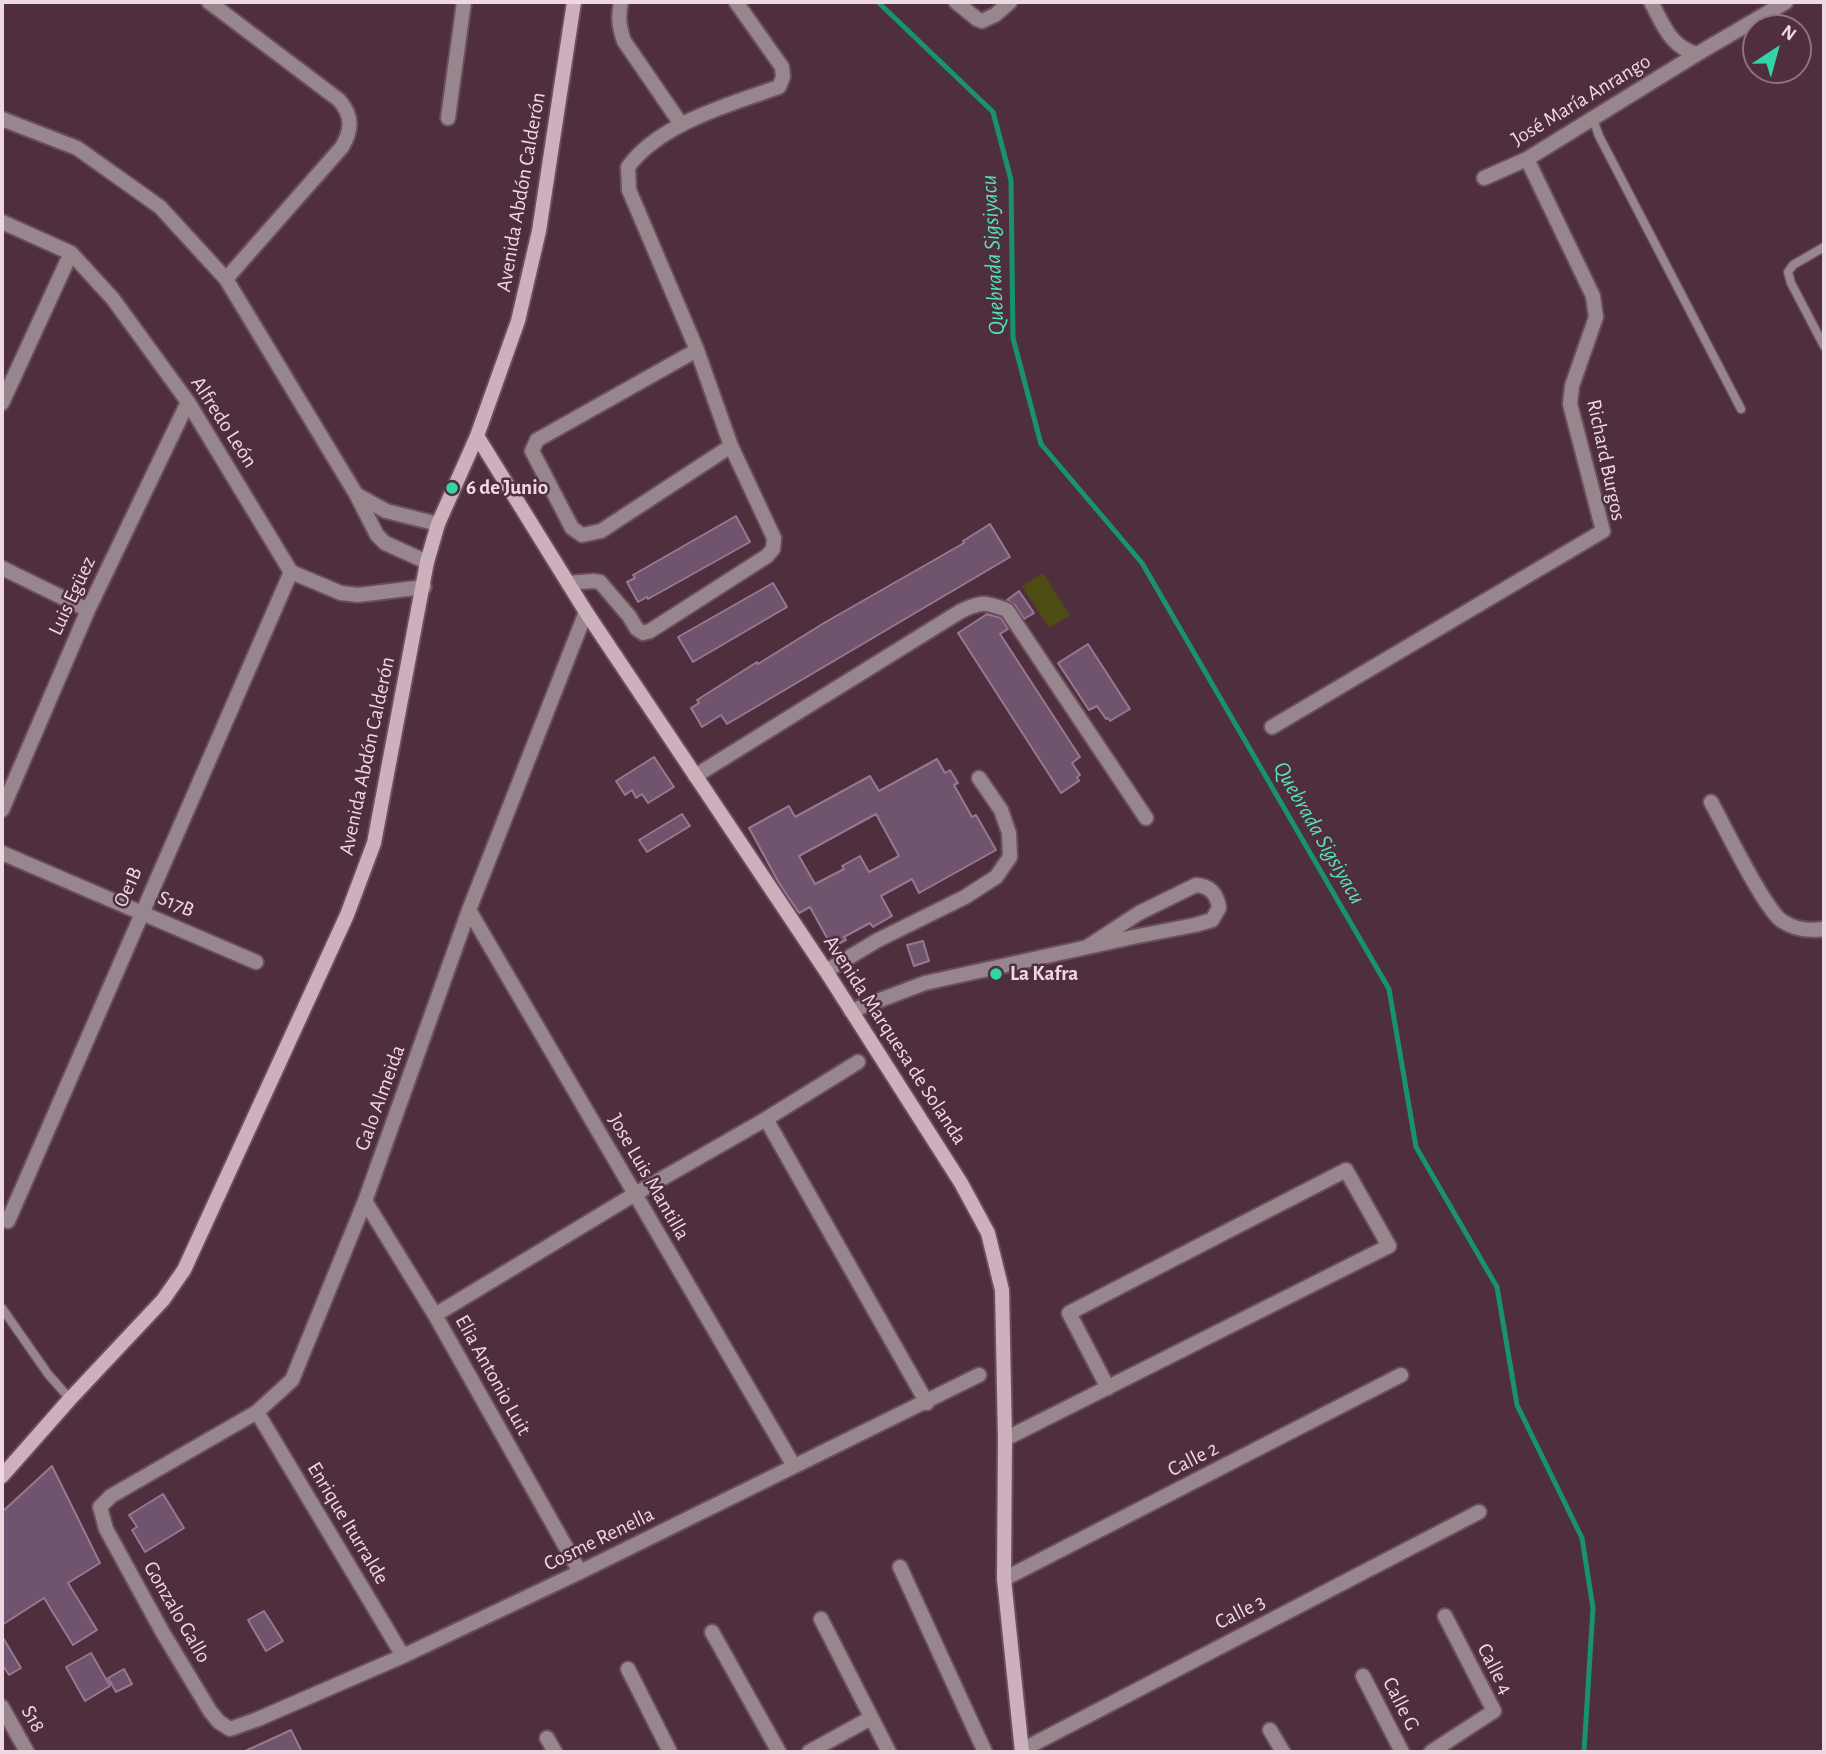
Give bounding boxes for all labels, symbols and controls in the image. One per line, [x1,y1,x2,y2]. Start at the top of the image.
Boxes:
north arrow [1742,14,1812,84]
text: N [1778,22,1799,45]
street label: José María Anrango [1507,48,1655,152]
street label: Avenida Abdón Calderón [491,90,551,294]
water label: Quebrada Sigsiyacu [975,174,1011,336]
street label: Alfredo León [185,372,263,472]
street label: Richard Burgos [1581,397,1631,523]
place label: 6 de Junio [466,475,548,501]
marker: 6 de Junio [444,480,460,496]
street label: Luis Egüez [43,552,101,640]
street label: Avenida Abdón Calderón [334,654,400,858]
water label: Quebrada Sigsiyacu [1267,757,1371,909]
street label: Oe1B [108,863,148,911]
street label: S17B [154,885,198,923]
street label: Avenida Marquesa de Solanda [818,931,972,1149]
place label: La Kafra [1010,961,1078,987]
marker: La Kafra [988,966,1004,982]
street label: Galo Almeida [349,1042,411,1154]
street label: Jose Luis Mantilla [603,1109,695,1245]
street label: Elia Antonio Luit [450,1310,536,1440]
street label: Calle 2 [1163,1436,1223,1482]
street label: Enrique Iturralde [302,1457,394,1589]
street label: Cosme Renella [540,1501,658,1577]
street label: Gonzalo Gallo [138,1557,216,1667]
street label: Calle 3 [1211,1589,1269,1635]
street label: Calle 4 [1471,1639,1519,1699]
street label: Calle G [1377,1673,1425,1735]
street label: S18 [15,1701,51,1737]

